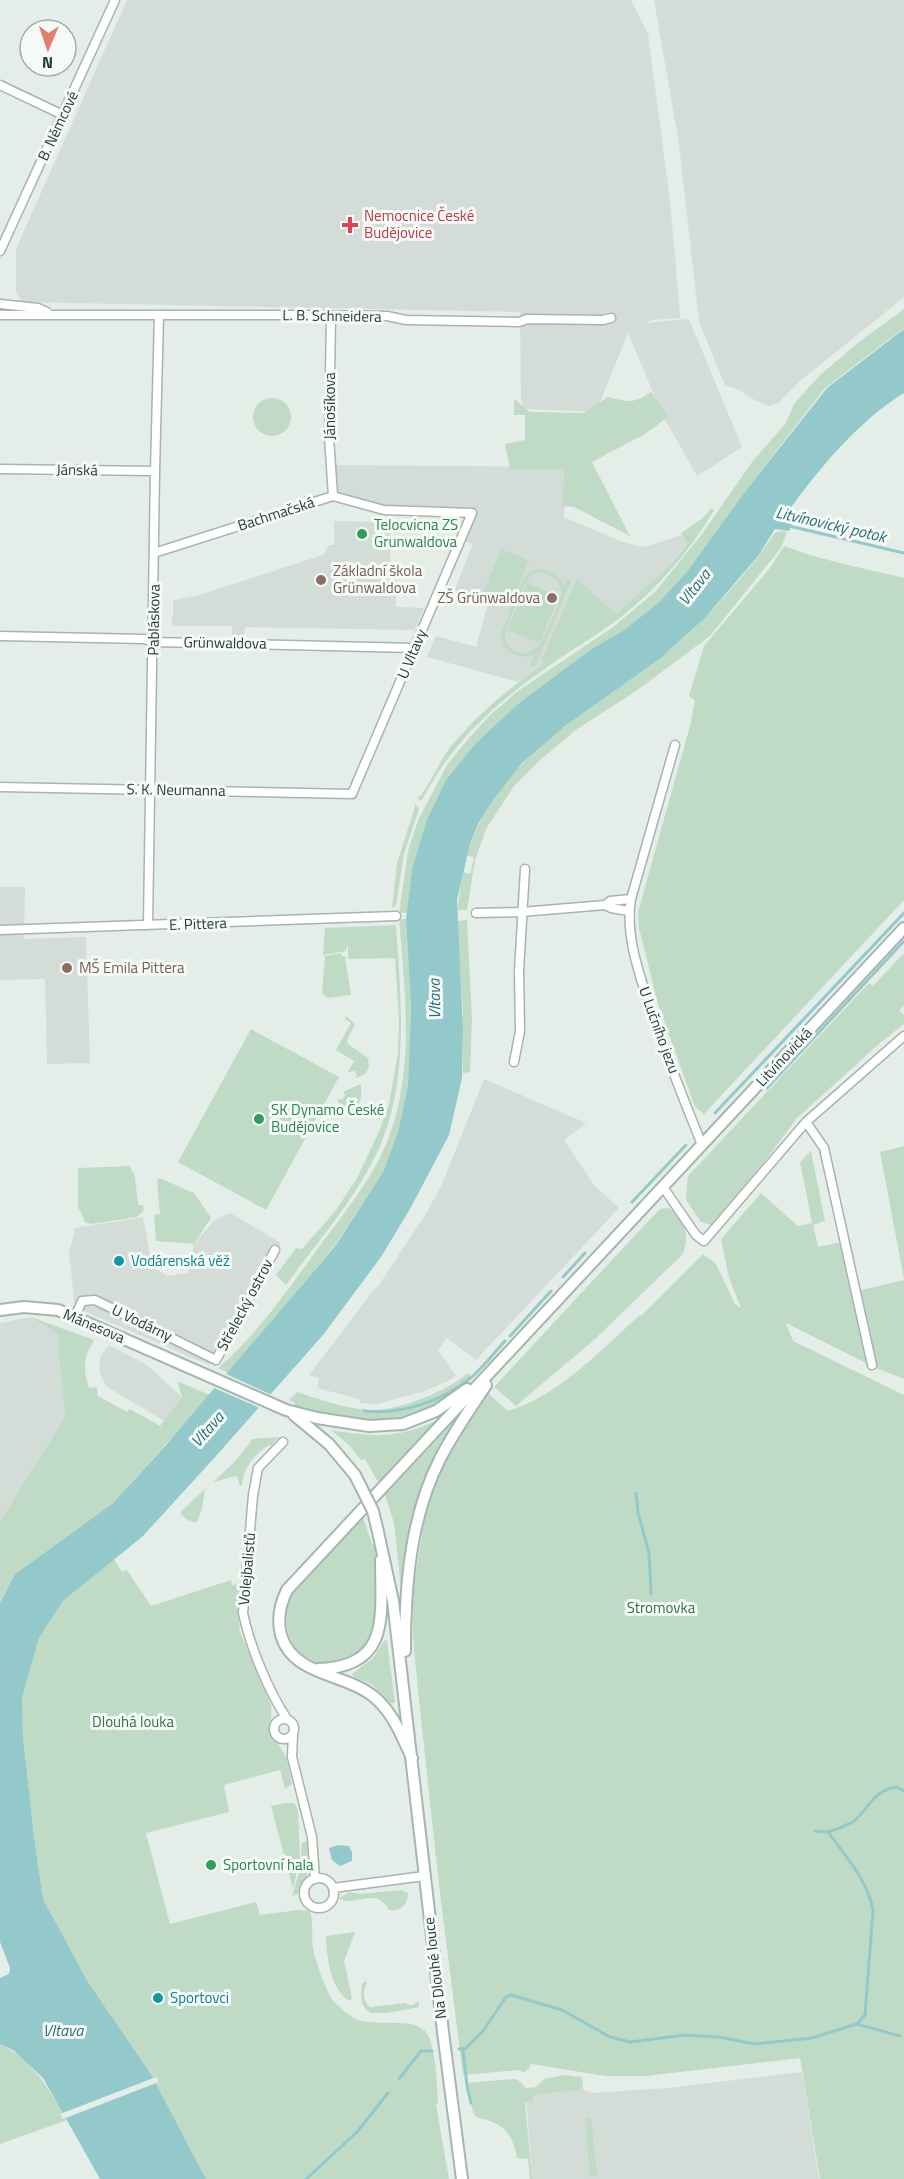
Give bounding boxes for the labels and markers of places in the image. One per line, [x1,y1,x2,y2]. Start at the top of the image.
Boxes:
place label: Nemocnice České Budějovice [364,204,474,244]
marker: Nemocnice České Budějovice [341,216,359,234]
place label: Telocvicna ZS Grunwaldova [374,513,458,553]
marker: Telocvicna ZS Grunwaldova [355,527,369,541]
place label: Základní škola Grünwaldova [333,559,423,599]
marker: Základní škola Grünwaldova [314,573,328,587]
place label: ZŠ Grünwaldova [437,586,540,609]
marker: ZŠ Grünwaldova [545,591,559,605]
place label: MŠ Emila Pittera [79,956,185,979]
marker: MŠ Emila Pittera [60,961,74,975]
place label: SK Dynamo České Budějovice [271,1098,384,1138]
marker: SK Dynamo České Budějovice [252,1112,266,1126]
place label: Vodárenská věž [131,1249,230,1272]
marker: Vodárenská věž [112,1254,126,1268]
place label: Sportovní hala [223,1853,314,1876]
marker: Sportovní hala [204,1858,218,1872]
place label: Sportovci [170,1986,229,2009]
marker: Sportovci [151,1991,165,2005]

